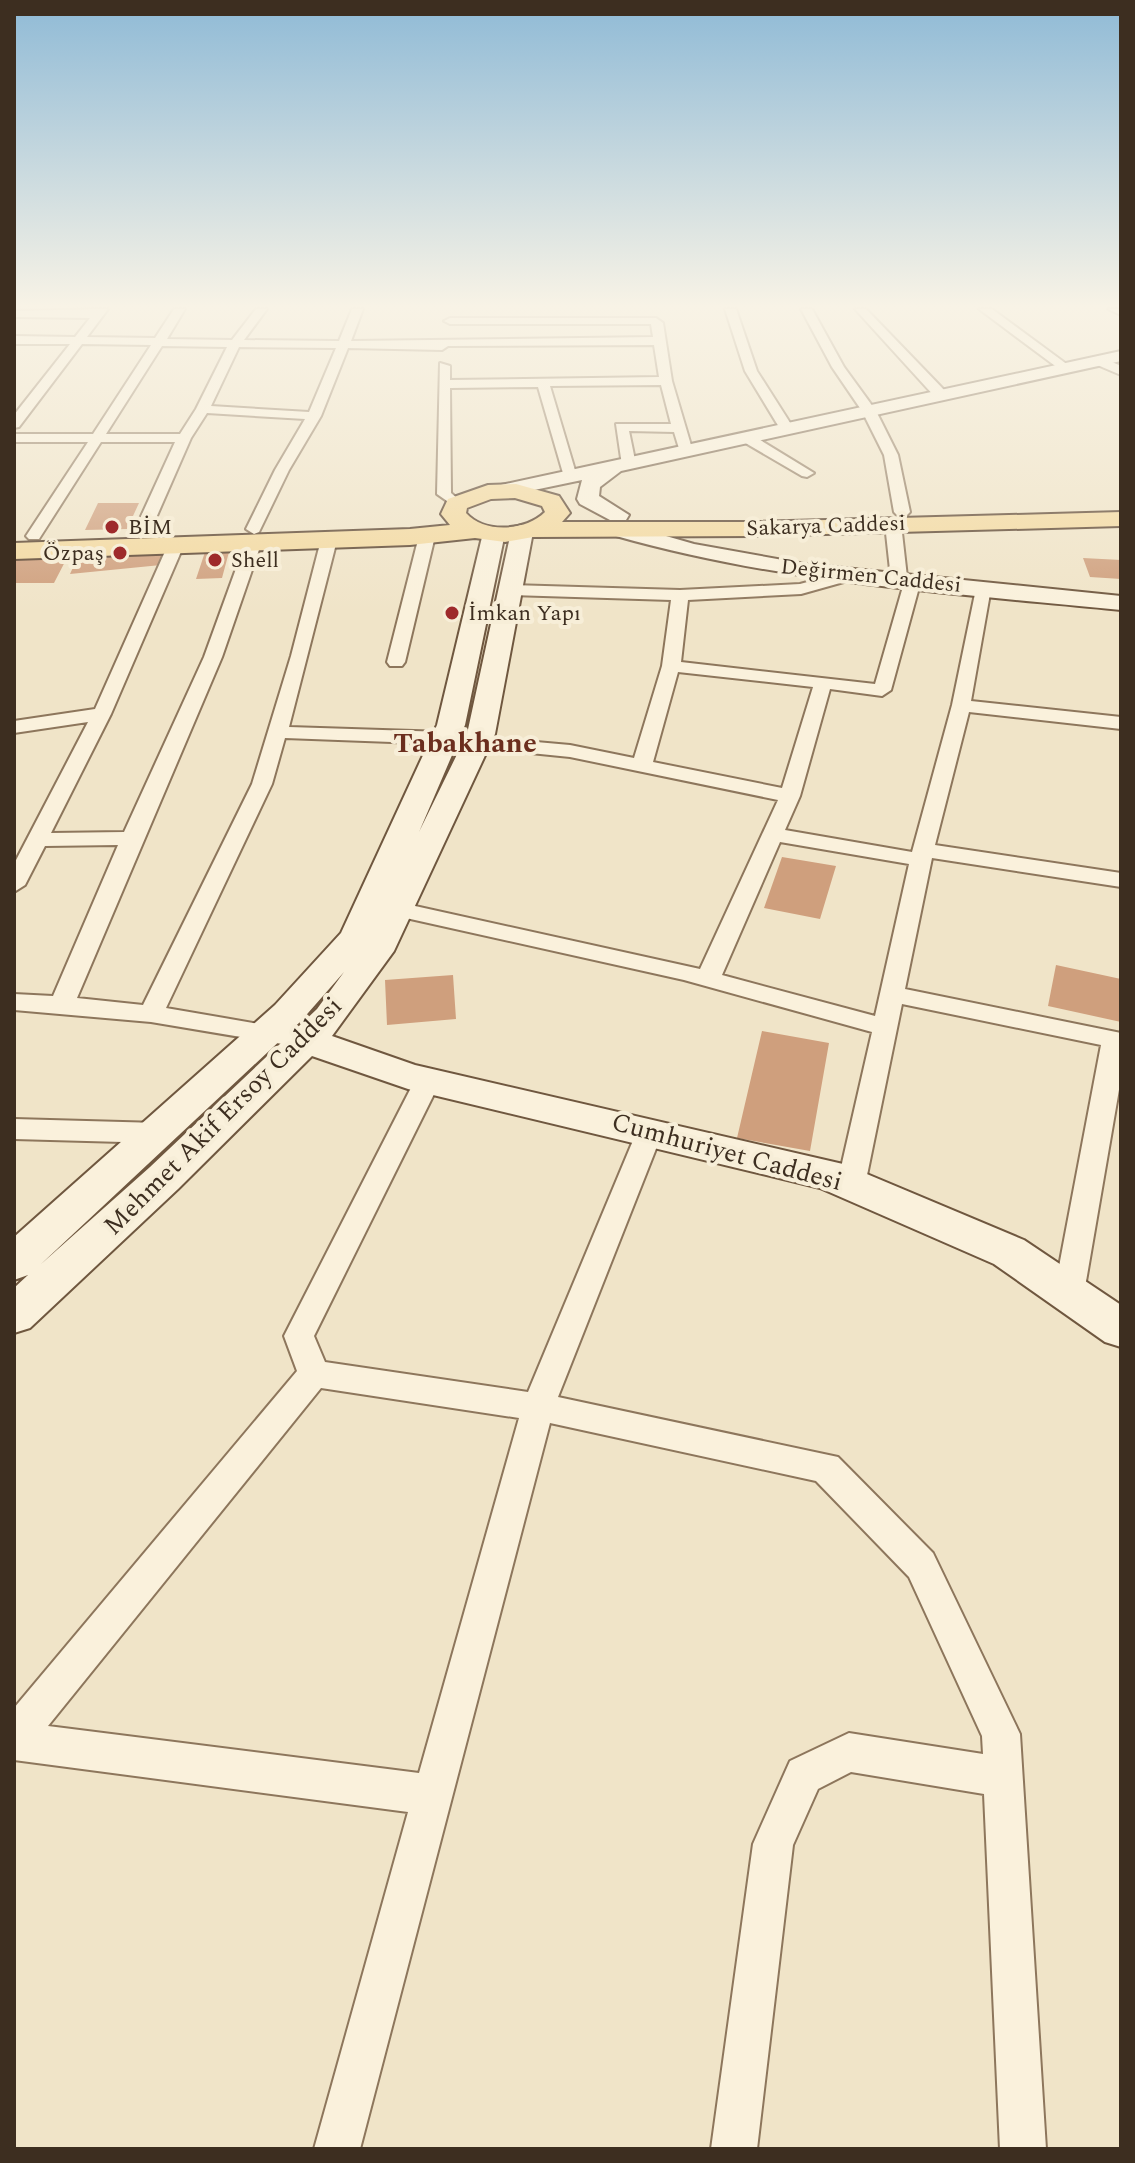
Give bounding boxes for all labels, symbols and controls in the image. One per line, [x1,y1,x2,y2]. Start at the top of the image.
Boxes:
street label: Sakarya Caddesi [746,507,906,545]
place label: BİM [128,511,172,544]
marker: BİM [103,518,121,536]
place label: Özpaş [43,537,104,570]
marker: Özpaş [111,544,129,562]
place label: Shell [231,544,279,577]
street label: Değirmen Caddesi [779,550,963,602]
marker: Shell [206,551,224,569]
place label: İmkan Yapı [468,597,581,630]
marker: İmkan Yapı [443,604,461,622]
district label: Tabakhane [393,722,537,765]
street label: Mehmet Akif Ersoy Caddesi [94,987,352,1245]
street label: Cumhuriyet Caddesi [607,1102,847,1202]

